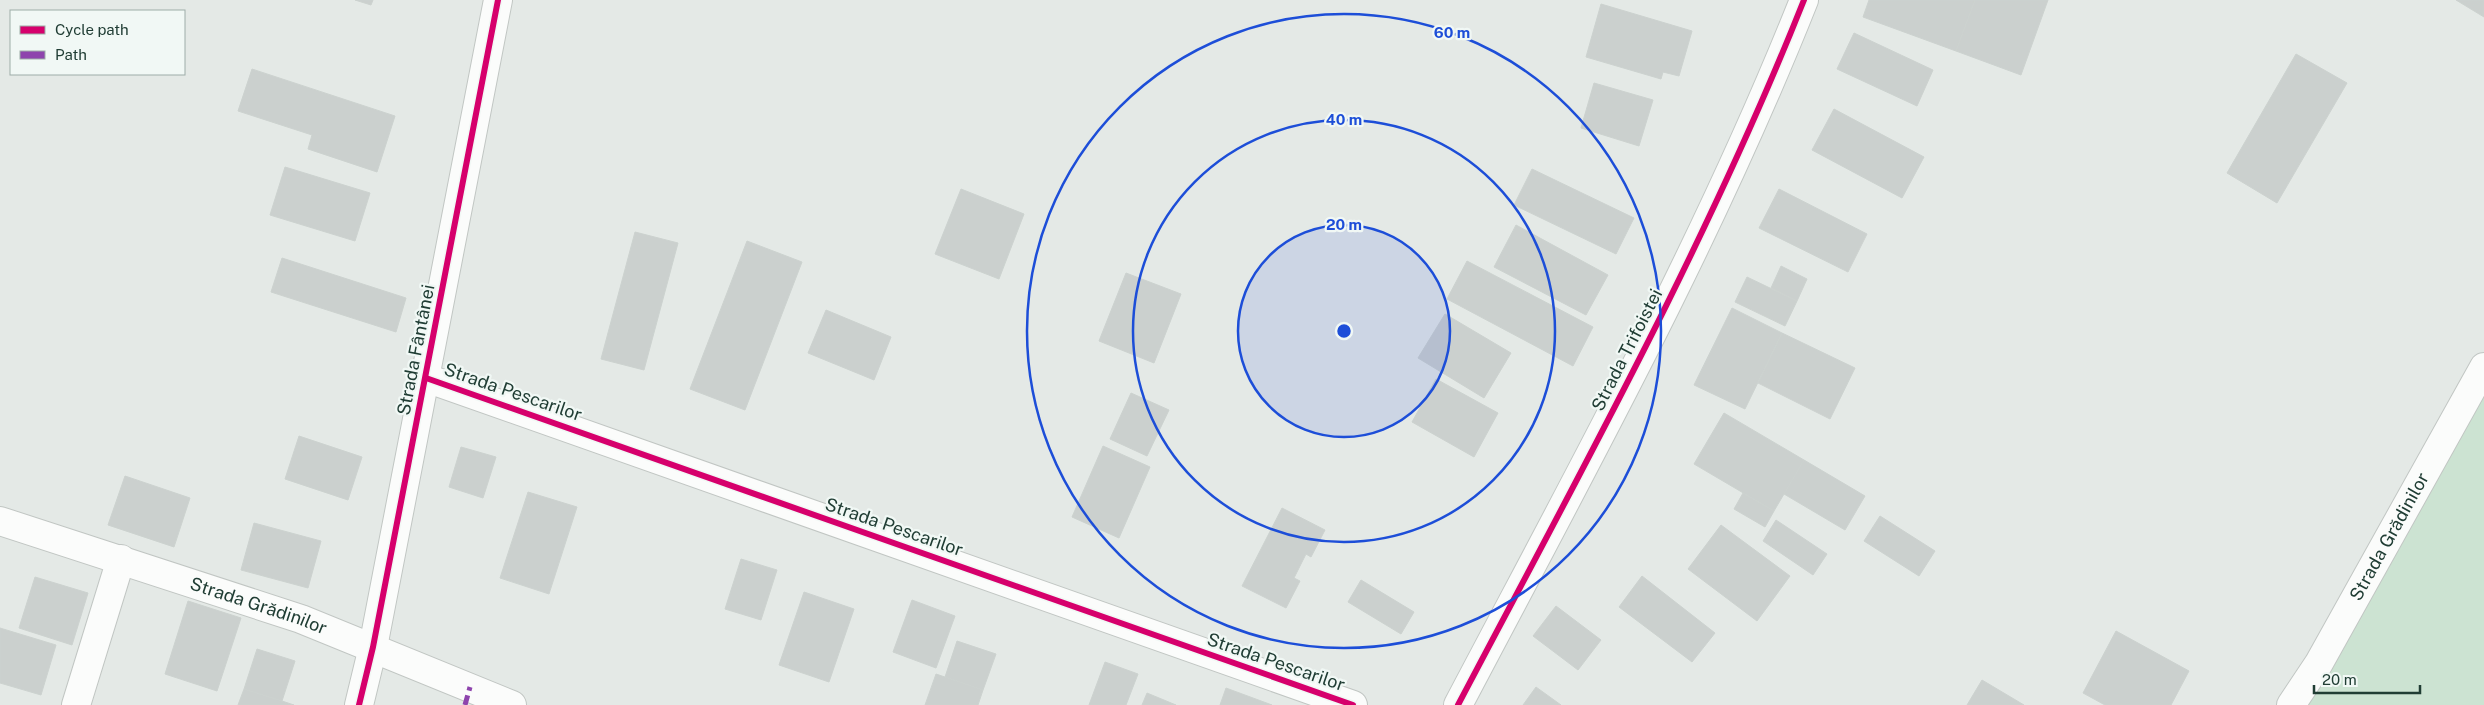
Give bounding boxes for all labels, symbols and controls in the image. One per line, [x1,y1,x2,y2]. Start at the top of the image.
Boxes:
legend [10,10,185,75]
text: Cycle path [55,21,129,38]
text: 60 m [1434,24,1470,41]
text: Path [55,46,87,63]
text: 40 m [1326,111,1362,128]
text: 20 m [1326,216,1362,233]
street label: Strada Fântânei [393,283,438,417]
street label: Strada Trifoistei [1587,285,1666,414]
centre of rings [1335,322,1353,340]
street label: Strada Pescarilor [441,358,585,425]
street label: Strada Grădinilor [2345,469,2433,604]
street label: Strada Pescarilor [822,493,966,560]
street label: Strada Grădinilor [188,573,330,638]
street label: Strada Pescarilor [1204,628,1348,695]
scale bar [2314,662,2420,694]
text: 20 m [2322,671,2357,688]

